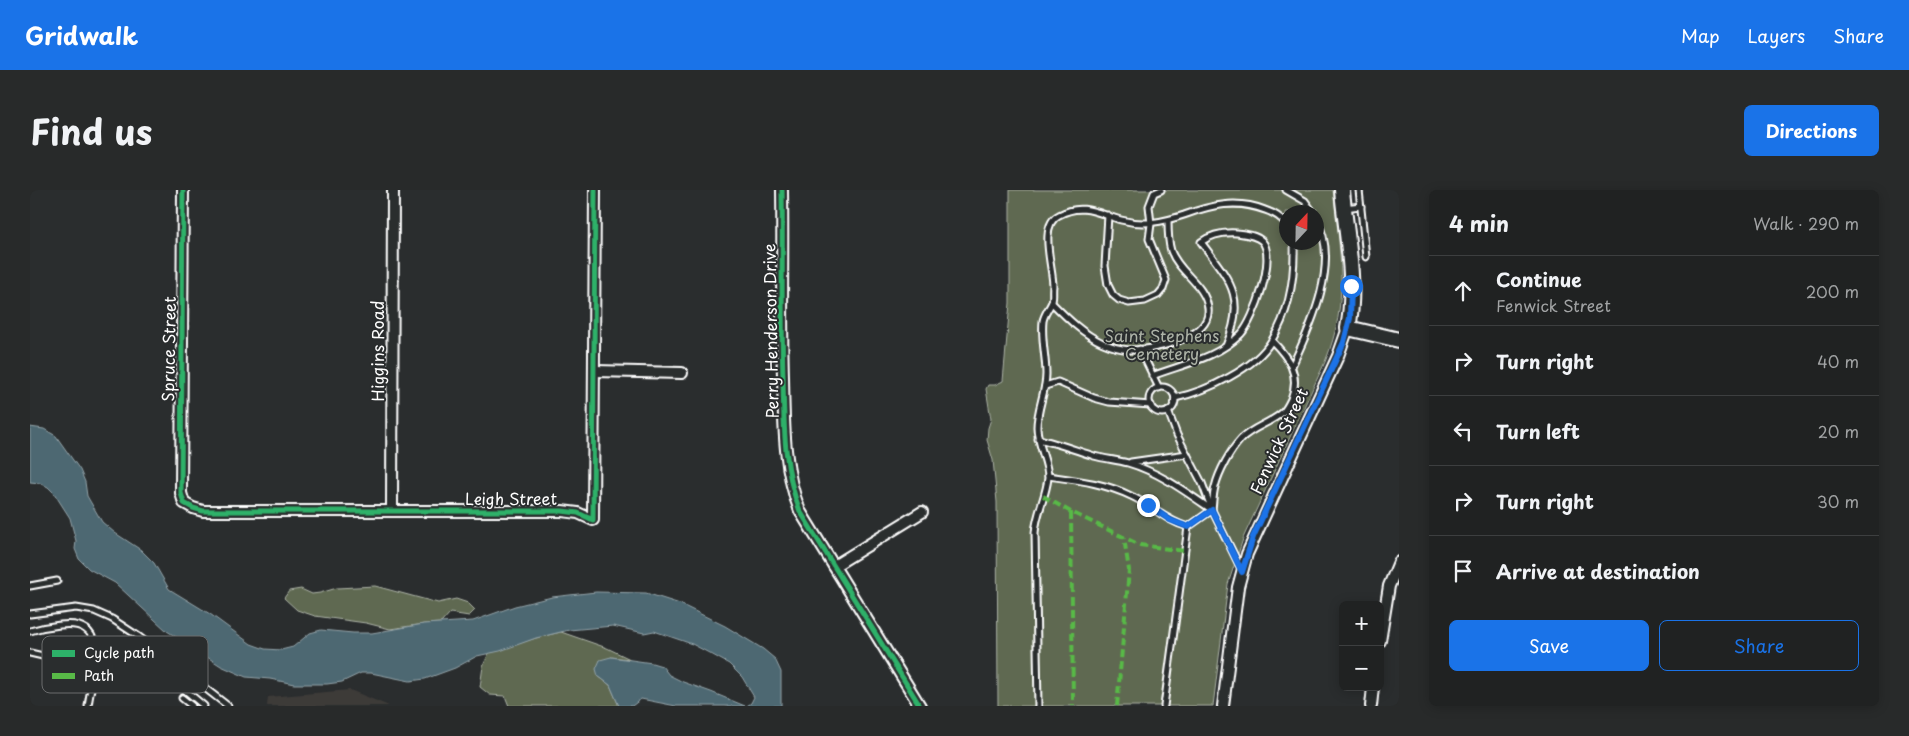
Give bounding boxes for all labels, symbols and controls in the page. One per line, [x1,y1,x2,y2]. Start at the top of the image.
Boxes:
text: Gridwalk [25,17,138,53]
text: Map [1681,22,1720,49]
text: Layers [1748,22,1805,49]
text: Share [1833,22,1884,49]
text: Find us [30,104,152,157]
button: Directions [1744,105,1879,156]
north arrow [1279,205,1324,250]
text: 4 min [1449,207,1509,239]
text: Walk · 290 m [1753,211,1859,235]
street label: Perry Henderson Drive [756,243,784,419]
text: Continue [1496,265,1582,293]
route start [1340,275,1363,298]
icon: ahead [1449,277,1477,305]
text: 200 m [1806,279,1859,303]
text: Fenwick Street [1496,293,1611,317]
street label: Spruce Street [155,296,181,402]
street label: Higgins Road [365,301,389,401]
park label: Saint Stephens Cemetery [1105,323,1219,365]
icon: right [1449,347,1477,375]
text: Turn right [1496,347,1594,375]
text: 40 m [1817,349,1859,373]
street label: Fenwick Street [1243,383,1313,498]
icon: left [1449,417,1477,445]
text: Turn left [1496,417,1580,445]
text: 20 m [1818,419,1859,443]
street label: Leigh Street [465,486,557,510]
icon: right [1449,487,1477,515]
text: Turn right [1496,487,1594,515]
text: 30 m [1817,489,1859,513]
route end [1137,494,1160,517]
icon: arrive [1449,557,1477,585]
text: Arrive at destination [1496,557,1700,585]
map controls [1339,601,1384,691]
button: + [1339,601,1384,646]
button: Save [1449,620,1649,671]
button: Share [1659,620,1859,671]
legend [42,636,208,693]
text: Cycle path [84,642,155,663]
button: − [1339,646,1384,691]
text: Path [84,665,114,686]

